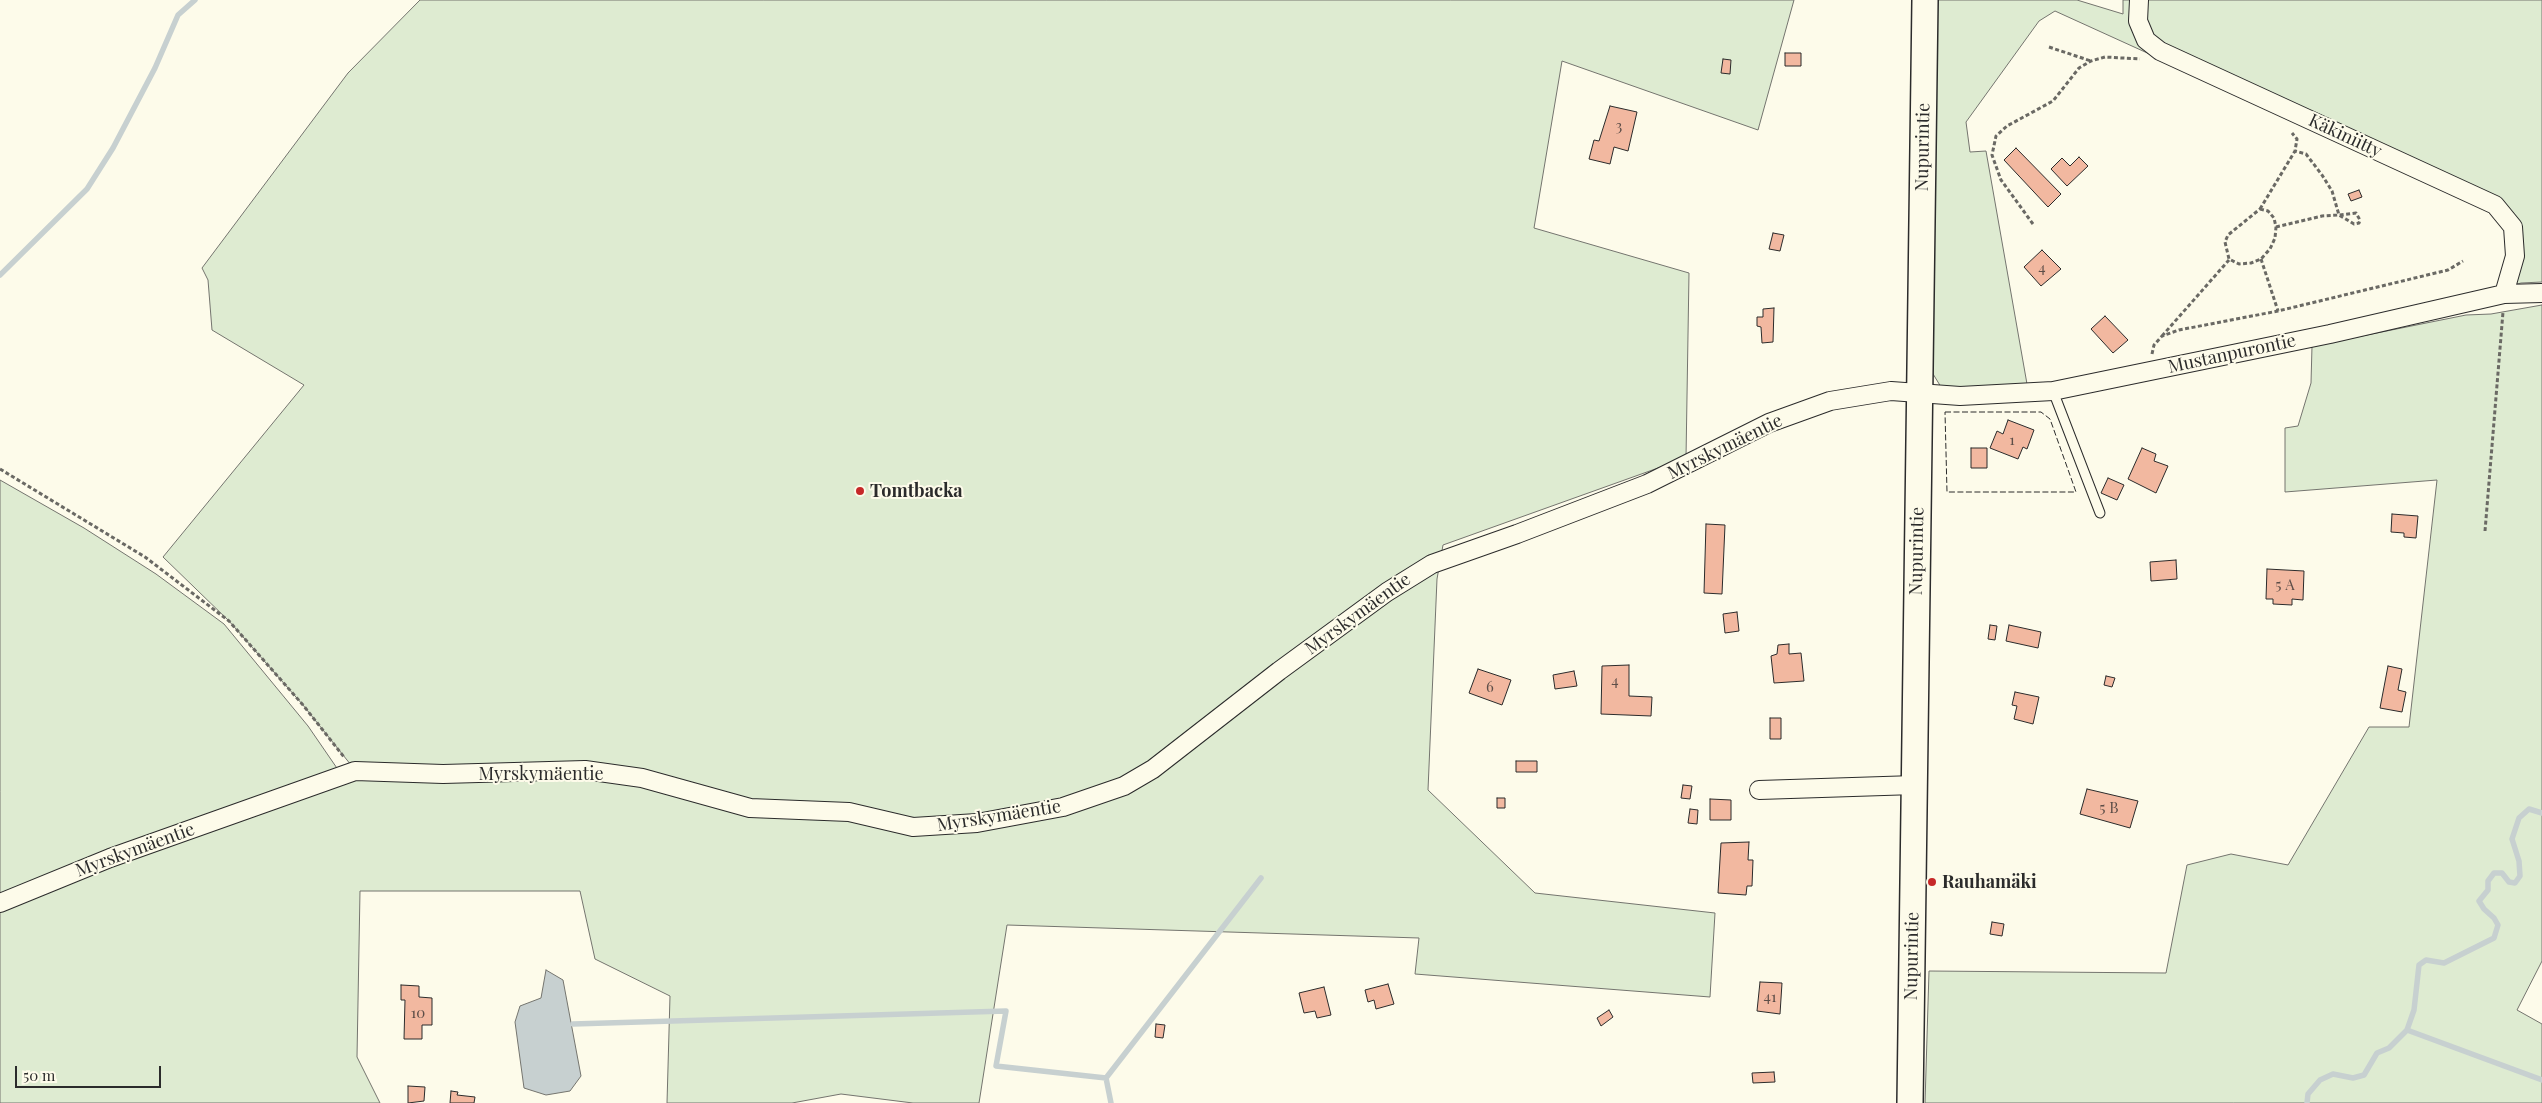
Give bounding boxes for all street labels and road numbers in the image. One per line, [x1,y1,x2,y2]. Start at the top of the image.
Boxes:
street label: Nupurintie [1911,103,1935,191]
street label: Käkiniitty [2305,110,2385,162]
street label: Mustanpurontie [2166,330,2298,378]
street label: Myrskymäentie [1664,410,1786,484]
street label: Nupurintie [1905,507,1929,595]
street label: Myrskymäentie [1301,569,1415,659]
street label: Myrskymäentie [478,763,604,785]
street label: Myrskymäentie [936,796,1062,836]
street label: Myrskymäentie [73,818,197,882]
street label: Nupurintie [1900,912,1924,1000]

